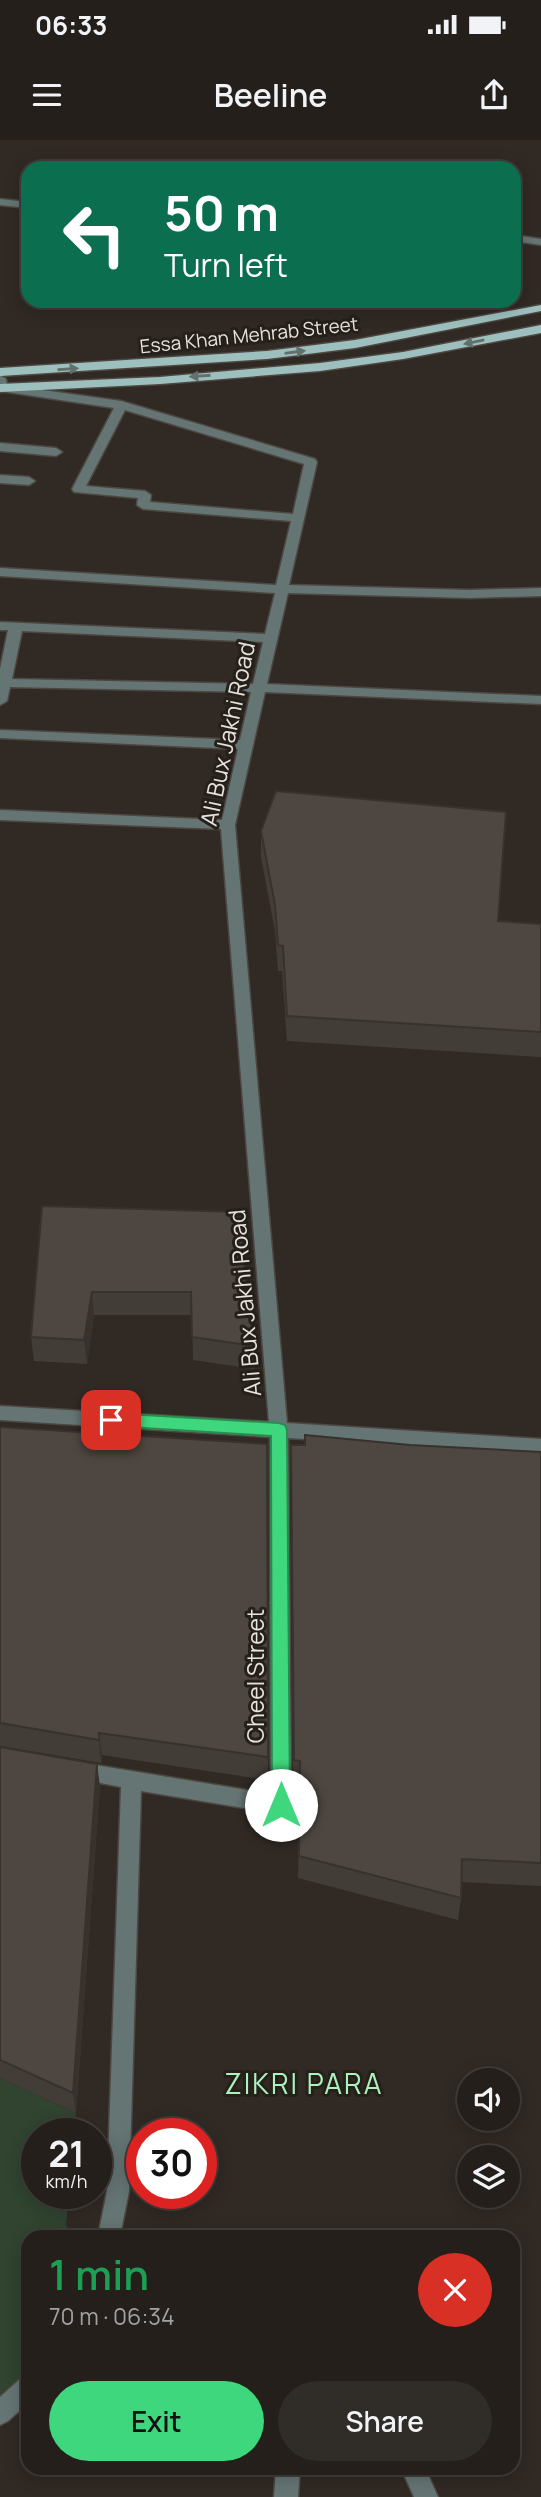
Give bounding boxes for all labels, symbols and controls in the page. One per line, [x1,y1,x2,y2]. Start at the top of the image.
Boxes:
text: 06:33 [35,7,107,43]
text: Beeline [214,73,327,117]
icon: menu [28,76,66,114]
icon: share [475,76,513,114]
text: 50 m [164,179,279,246]
icon: left [49,189,140,280]
text: Turn left [164,243,288,287]
street label: Essa Khan Mehrab Street [138,311,360,359]
one-way arrow [463,337,485,348]
one-way arrow [284,346,306,357]
one-way arrow [57,363,79,374]
one-way arrow [189,371,211,382]
street label: Ali Bux Jakhi Road [192,639,262,829]
street label: Ali Bux Jakhi Road [220,1208,268,1398]
pin [81,1390,141,1450]
icon: arrive [92,1401,130,1439]
street label: Cheel Street [239,1609,271,1743]
position arrow [244,1768,318,1842]
district label: ZIKRI PARA [225,2064,383,2102]
map controls [457,2068,520,2208]
button: sound [457,2068,520,2131]
speed limit sign: 30 [126,2118,217,2209]
text: 21 [48,2130,85,2178]
button: layers [457,2145,520,2208]
text: km/h [46,2169,87,2193]
text: 1 min [49,2245,149,2303]
button: close [418,2253,492,2327]
text: 70 m · 06:34 [49,2300,175,2332]
button: Exit [49,2381,264,2461]
button: Share [278,2381,492,2461]

